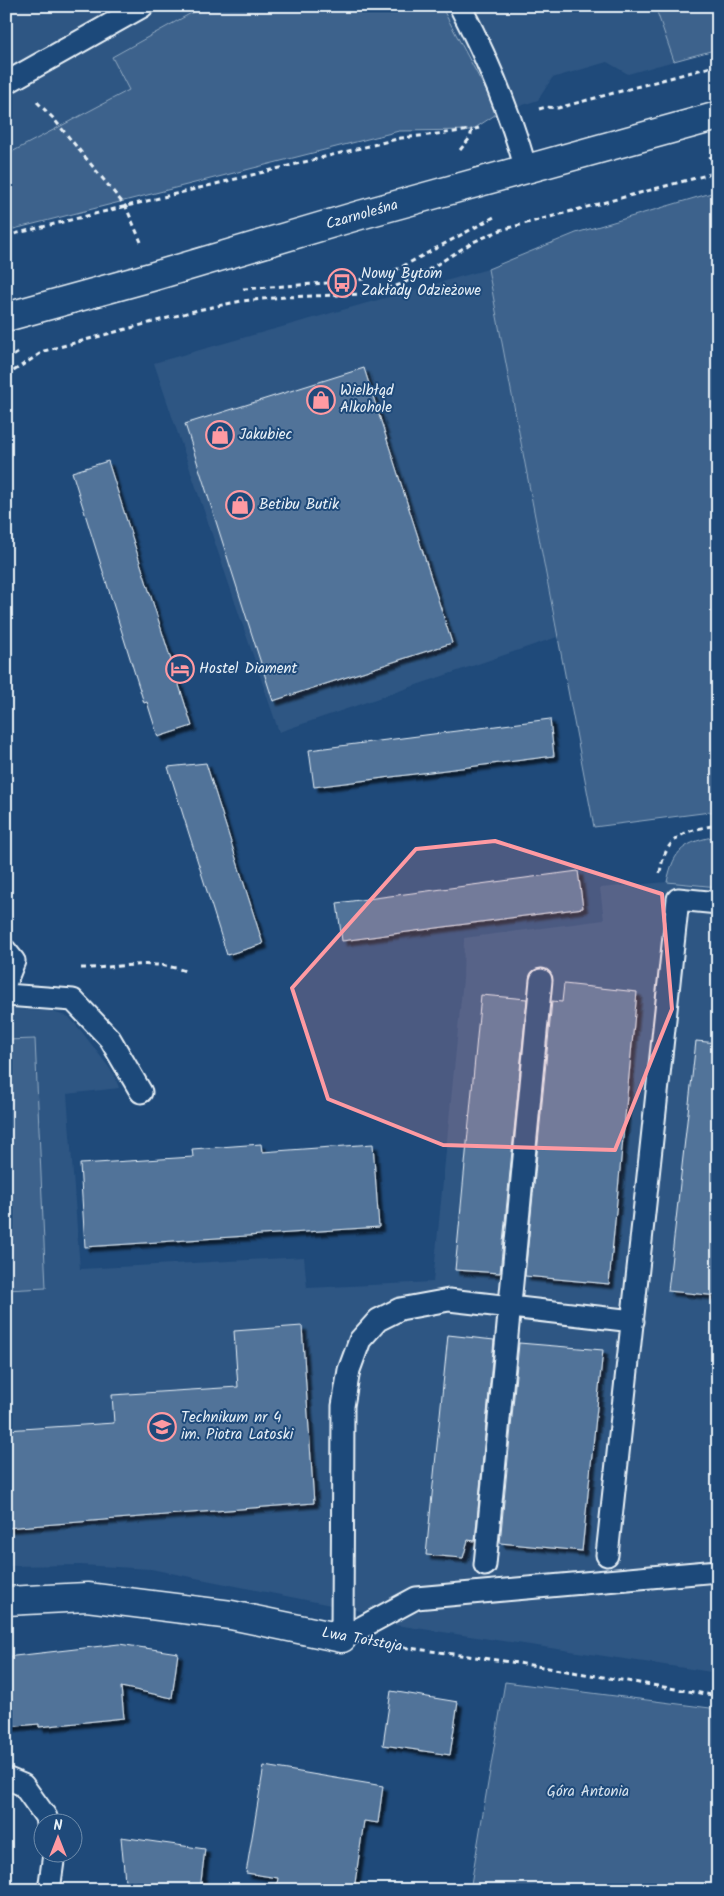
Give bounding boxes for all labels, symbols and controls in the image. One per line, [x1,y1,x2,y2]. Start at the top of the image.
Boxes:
street label: Czarnoleśna [323,193,401,237]
place label: Nowy Bytom Zakłady Odzieżowe [361,262,481,303]
bus stop icon: Nowy Bytom Zakłady Odzieżowe [327,268,357,298]
place label: Wielbłąd Alkohole [340,379,394,420]
shop icon: Wielbłąd Alkohole [306,385,336,415]
shop icon: Jakubiec [205,420,235,450]
place label: Jakubiec [239,423,293,447]
shop icon: Betibu Butik [225,490,255,520]
place label: Betibu Butik [259,493,340,517]
hotel icon: Hostel Diament [165,654,195,684]
place label: Hostel Diament [199,657,297,681]
place label: Technikum nr 4 im. Piotra Latoski [181,1406,295,1447]
school or university icon: Technikum nr 4 im. Piotra Latoski [147,1412,177,1442]
street label: Lwa Tołstoja [320,1621,404,1659]
park label: Góra Antonia [547,1780,629,1804]
north arrow [32,1814,82,1864]
text: N [54,1815,63,1837]

